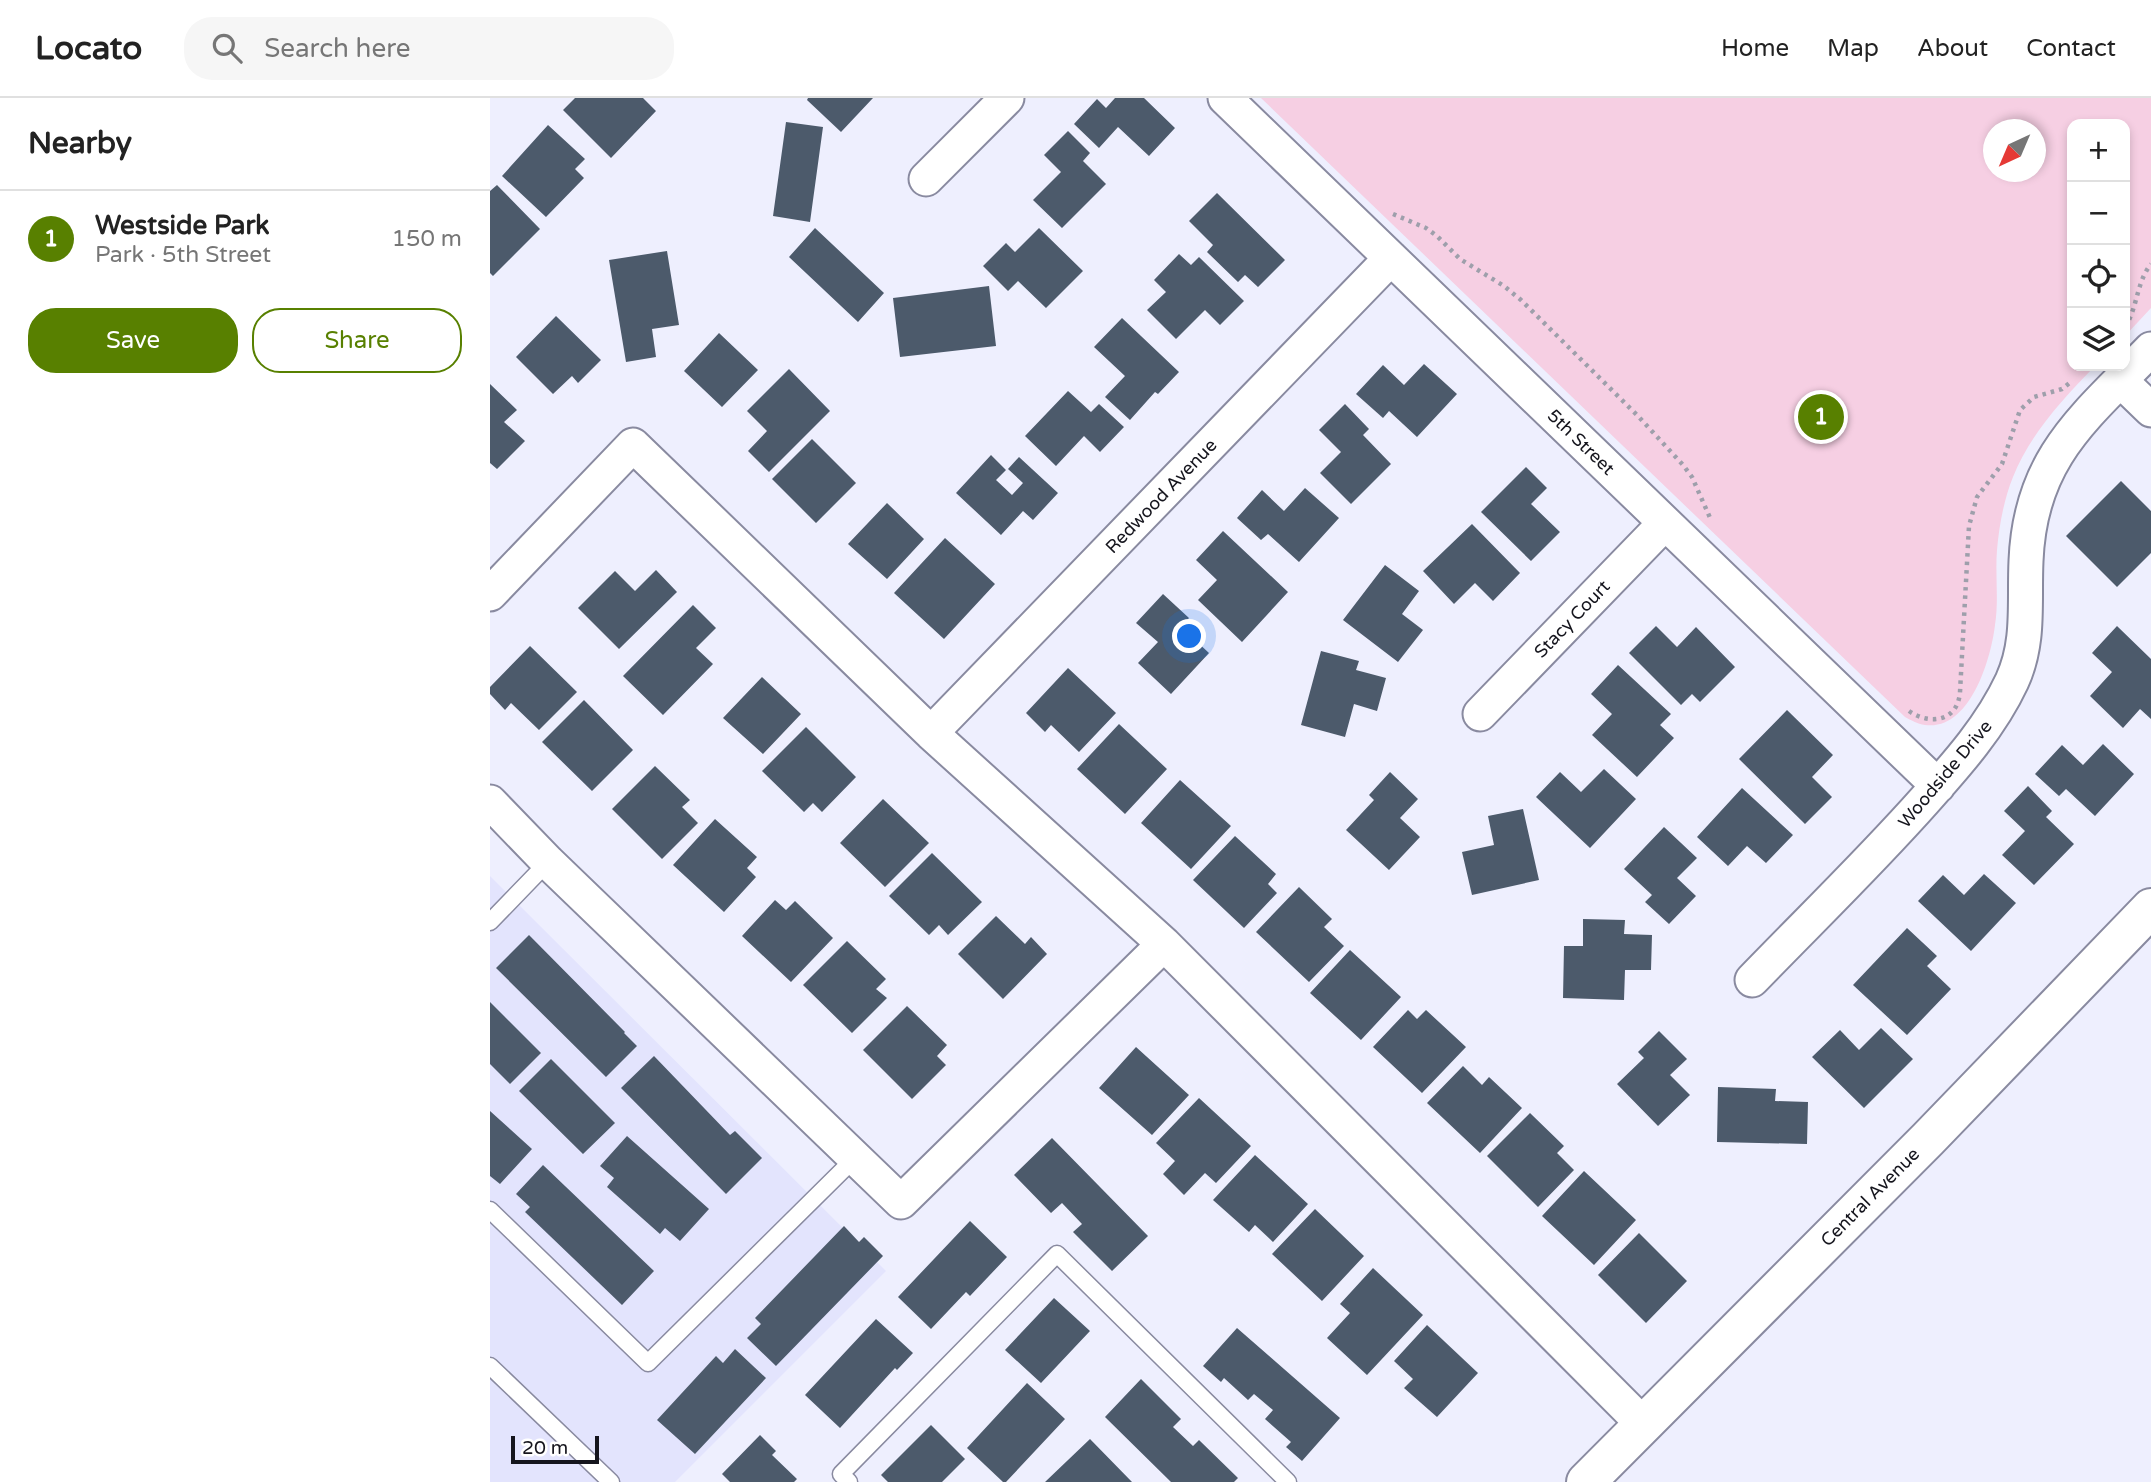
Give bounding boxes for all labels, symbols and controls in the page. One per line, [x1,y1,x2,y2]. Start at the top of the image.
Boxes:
search box [184,17,674,80]
text: Locato [35,29,142,68]
icon: search [208,29,246,67]
text: Search here [264,33,410,64]
text: Home [1721,34,1789,63]
text: Map [1827,34,1879,63]
text: About [1917,34,1988,63]
text: Contact [2026,34,2116,63]
north arrow [1983,119,2046,182]
map controls [2067,119,2130,371]
button: + [2067,119,2130,182]
text: Nearby [28,125,132,162]
button: − [2067,182,2130,245]
text: Westside Park [95,210,270,241]
text: 1 [44,225,58,253]
text: 150 m [392,225,462,253]
text: Park · 5th Street [95,241,271,269]
button: locate [2067,245,2130,308]
button: Save [28,308,238,373]
button: Share [252,308,462,373]
button: layers [2067,308,2130,371]
pin: 1 [1798,391,1844,443]
street label: 5th Street [1543,404,1619,480]
street label: Redwood Avenue [1101,434,1221,558]
street label: Stacy Court [1530,575,1615,662]
your location [1172,619,1206,653]
street label: Woodside Drive [1893,715,1997,833]
street label: Central Avenue [1816,1143,1924,1251]
scale bar [511,1433,598,1465]
text: 20 m [522,1437,568,1459]

